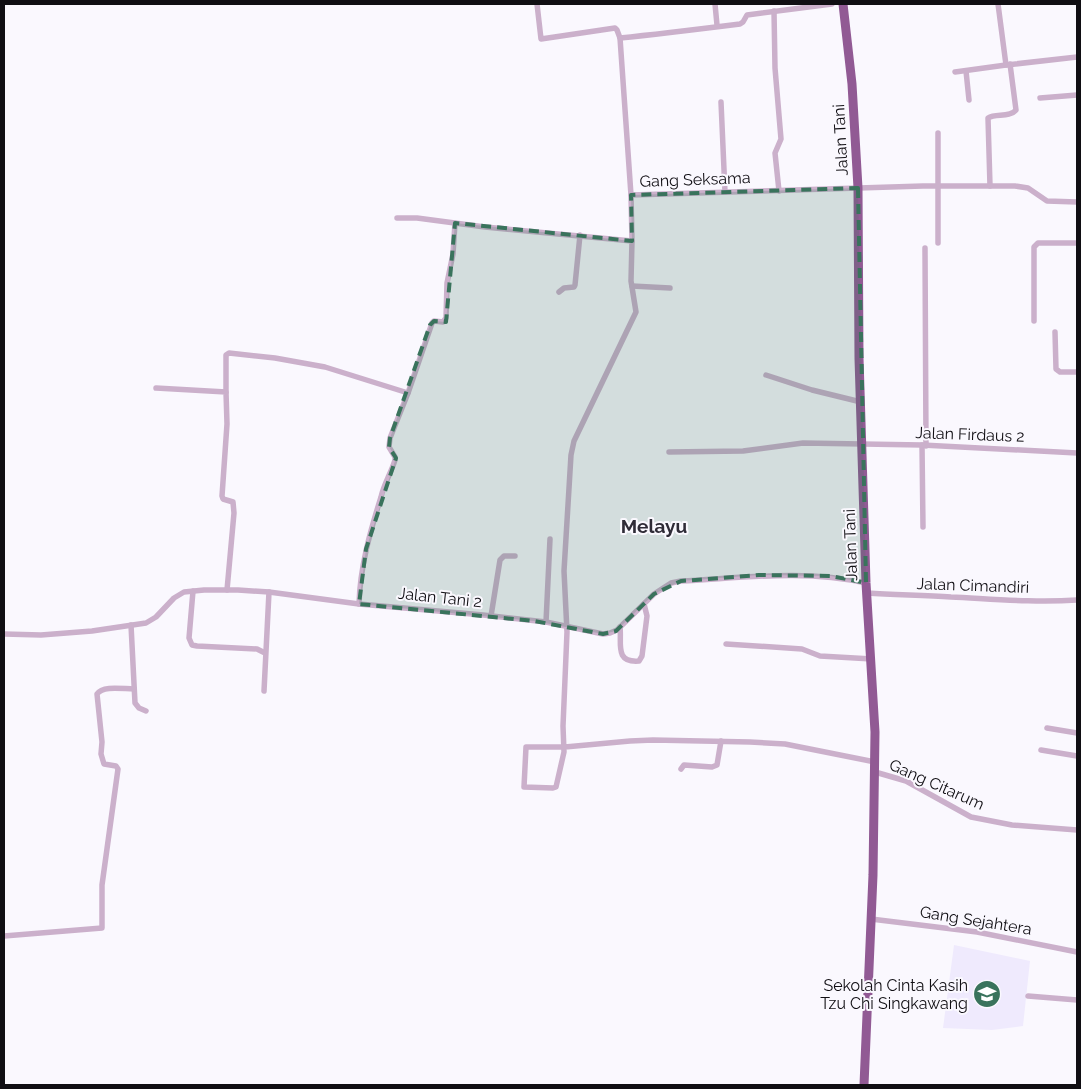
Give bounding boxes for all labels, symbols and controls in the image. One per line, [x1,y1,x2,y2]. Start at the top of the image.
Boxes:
street label: Jalan Tani [829,104,852,176]
street label: Gang Seksama [639,168,751,191]
street label: Jalan Firdaus 2 [915,423,1025,446]
street label: Jalan Tani [840,509,861,581]
district label: Melayu [621,515,687,537]
street label: Jalan Cimandiri [916,574,1030,597]
street label: Jalan Tani 2 [397,584,483,611]
street label: Gang Citarum [886,755,987,814]
street label: Gang Sejahtera [919,902,1033,939]
place label: Sekolah Cinta Kasih Tzu Chi Singkawang [820,976,968,1013]
school or university icon: Sekolah Cinta Kasih Tzu Chi Singkawang [972,979,1002,1009]

